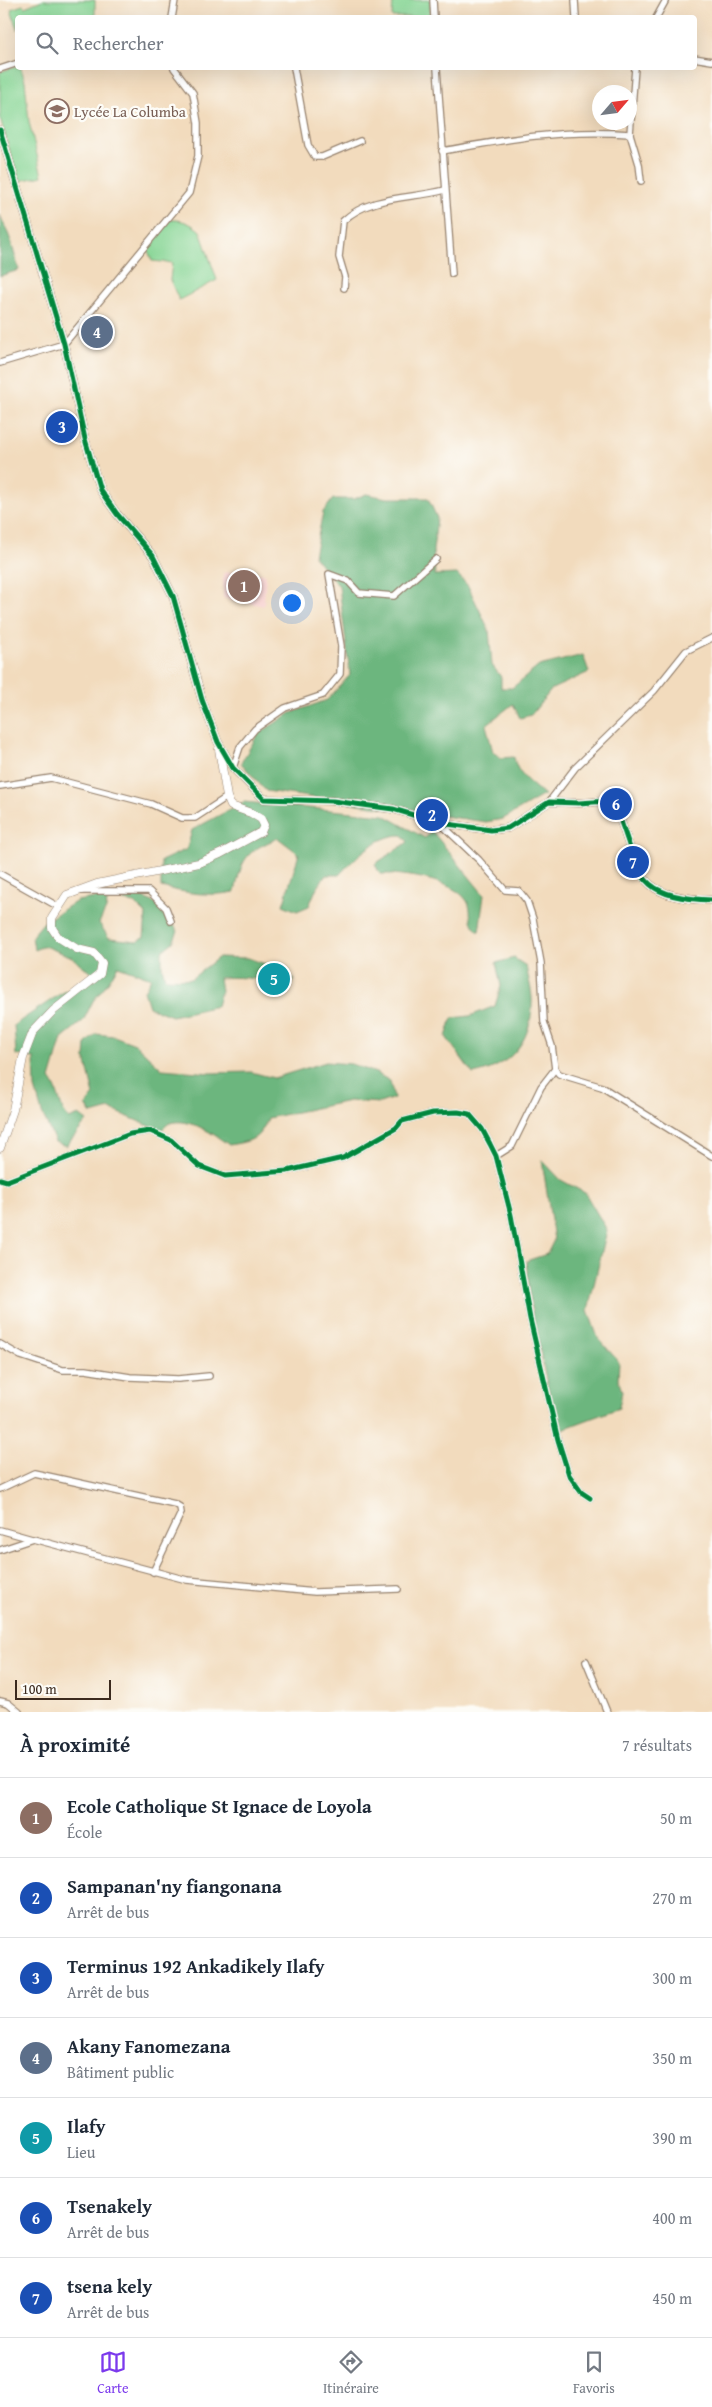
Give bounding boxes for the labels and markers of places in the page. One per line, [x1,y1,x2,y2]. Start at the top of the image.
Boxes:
school or university icon: Lycée La Columba [44,98,70,124]
place label: Lycée La Columba [74,101,186,122]
pin: 4 [81,313,113,351]
pin: 3 [46,408,78,446]
pin: 1 [228,567,260,605]
pin: 6 [600,785,632,823]
pin: 2 [416,796,448,834]
pin: 7 [617,843,649,881]
pin: 5 [258,960,290,998]

